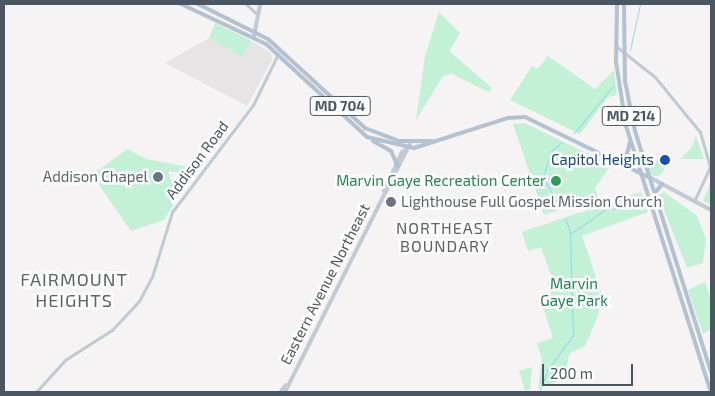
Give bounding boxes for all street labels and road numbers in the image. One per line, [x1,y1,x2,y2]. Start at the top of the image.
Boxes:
road number: MD 704 [309,94,371,118]
road number: MD 214 [601,104,661,128]
street label: Addison Road [162,117,232,203]
street label: Eastern Avenue Northeast [276,200,374,368]

